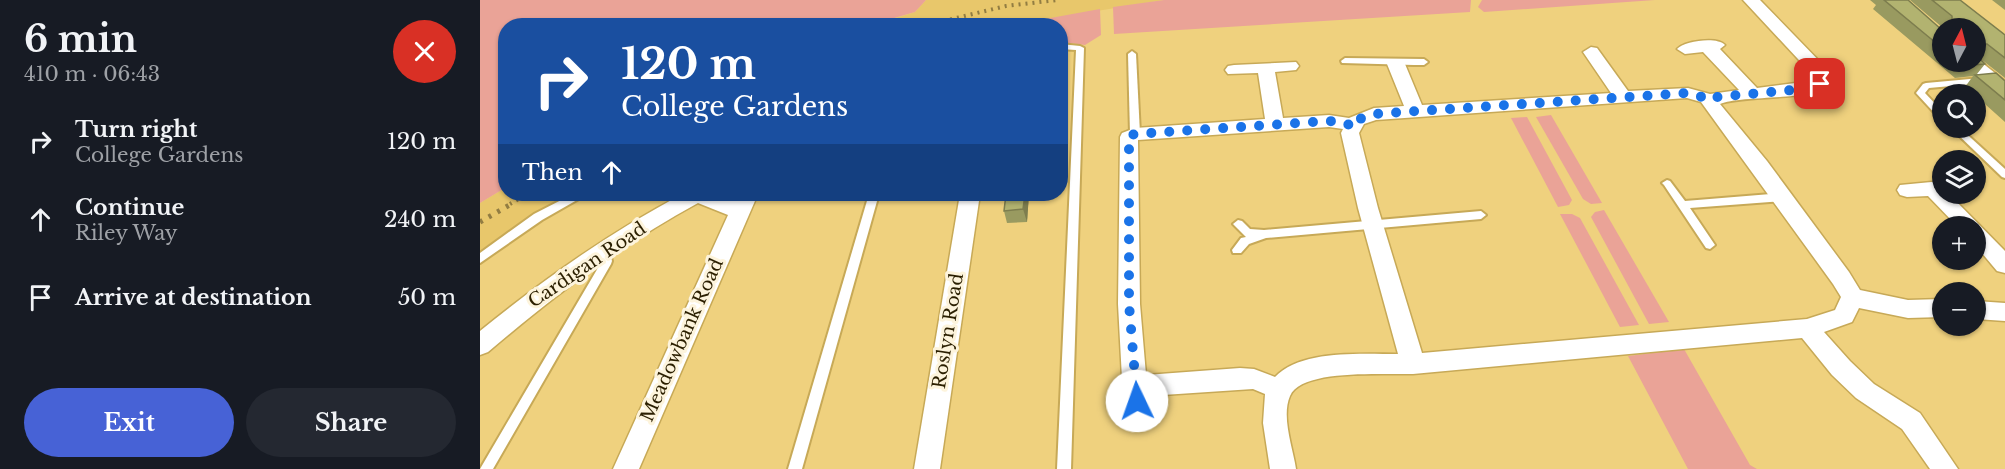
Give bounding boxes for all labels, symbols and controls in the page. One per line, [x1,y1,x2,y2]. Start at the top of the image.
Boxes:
text: 6 min [24,17,137,62]
north arrow [1932,18,1986,72]
map controls [1932,18,1986,336]
button: close [393,20,456,83]
text: 120 m [621,38,756,90]
icon: right [522,42,600,120]
pin [1794,58,1845,109]
text: 410 m · 06:43 [24,62,160,86]
icon: arrive [1803,67,1836,100]
button: search [1932,84,1986,138]
text: College Gardens [621,90,848,123]
text: Turn right [75,116,197,143]
icon: right [24,125,57,158]
text: 120 m [387,128,456,155]
text: College Gardens [75,143,243,167]
button: layers [1932,150,1986,204]
icon: ahead [595,156,628,189]
text: Then [522,159,583,186]
text: Continue [75,194,184,221]
icon: ahead [24,203,57,236]
text: 240 m [384,206,456,233]
button: + [1932,216,1986,270]
street label: Cardigan Road [524,217,650,313]
text: Riley Way [75,221,178,245]
street label: Meadowbank Road [636,255,728,425]
street label: Roslyn Road [928,272,968,390]
icon: arrive [24,281,57,314]
button: − [1932,282,1986,336]
text: Arrive at destination [75,284,312,311]
text: 50 m [398,284,456,311]
position arrow [1105,369,1169,433]
button: Exit [24,388,234,457]
button: Share [246,388,456,457]

